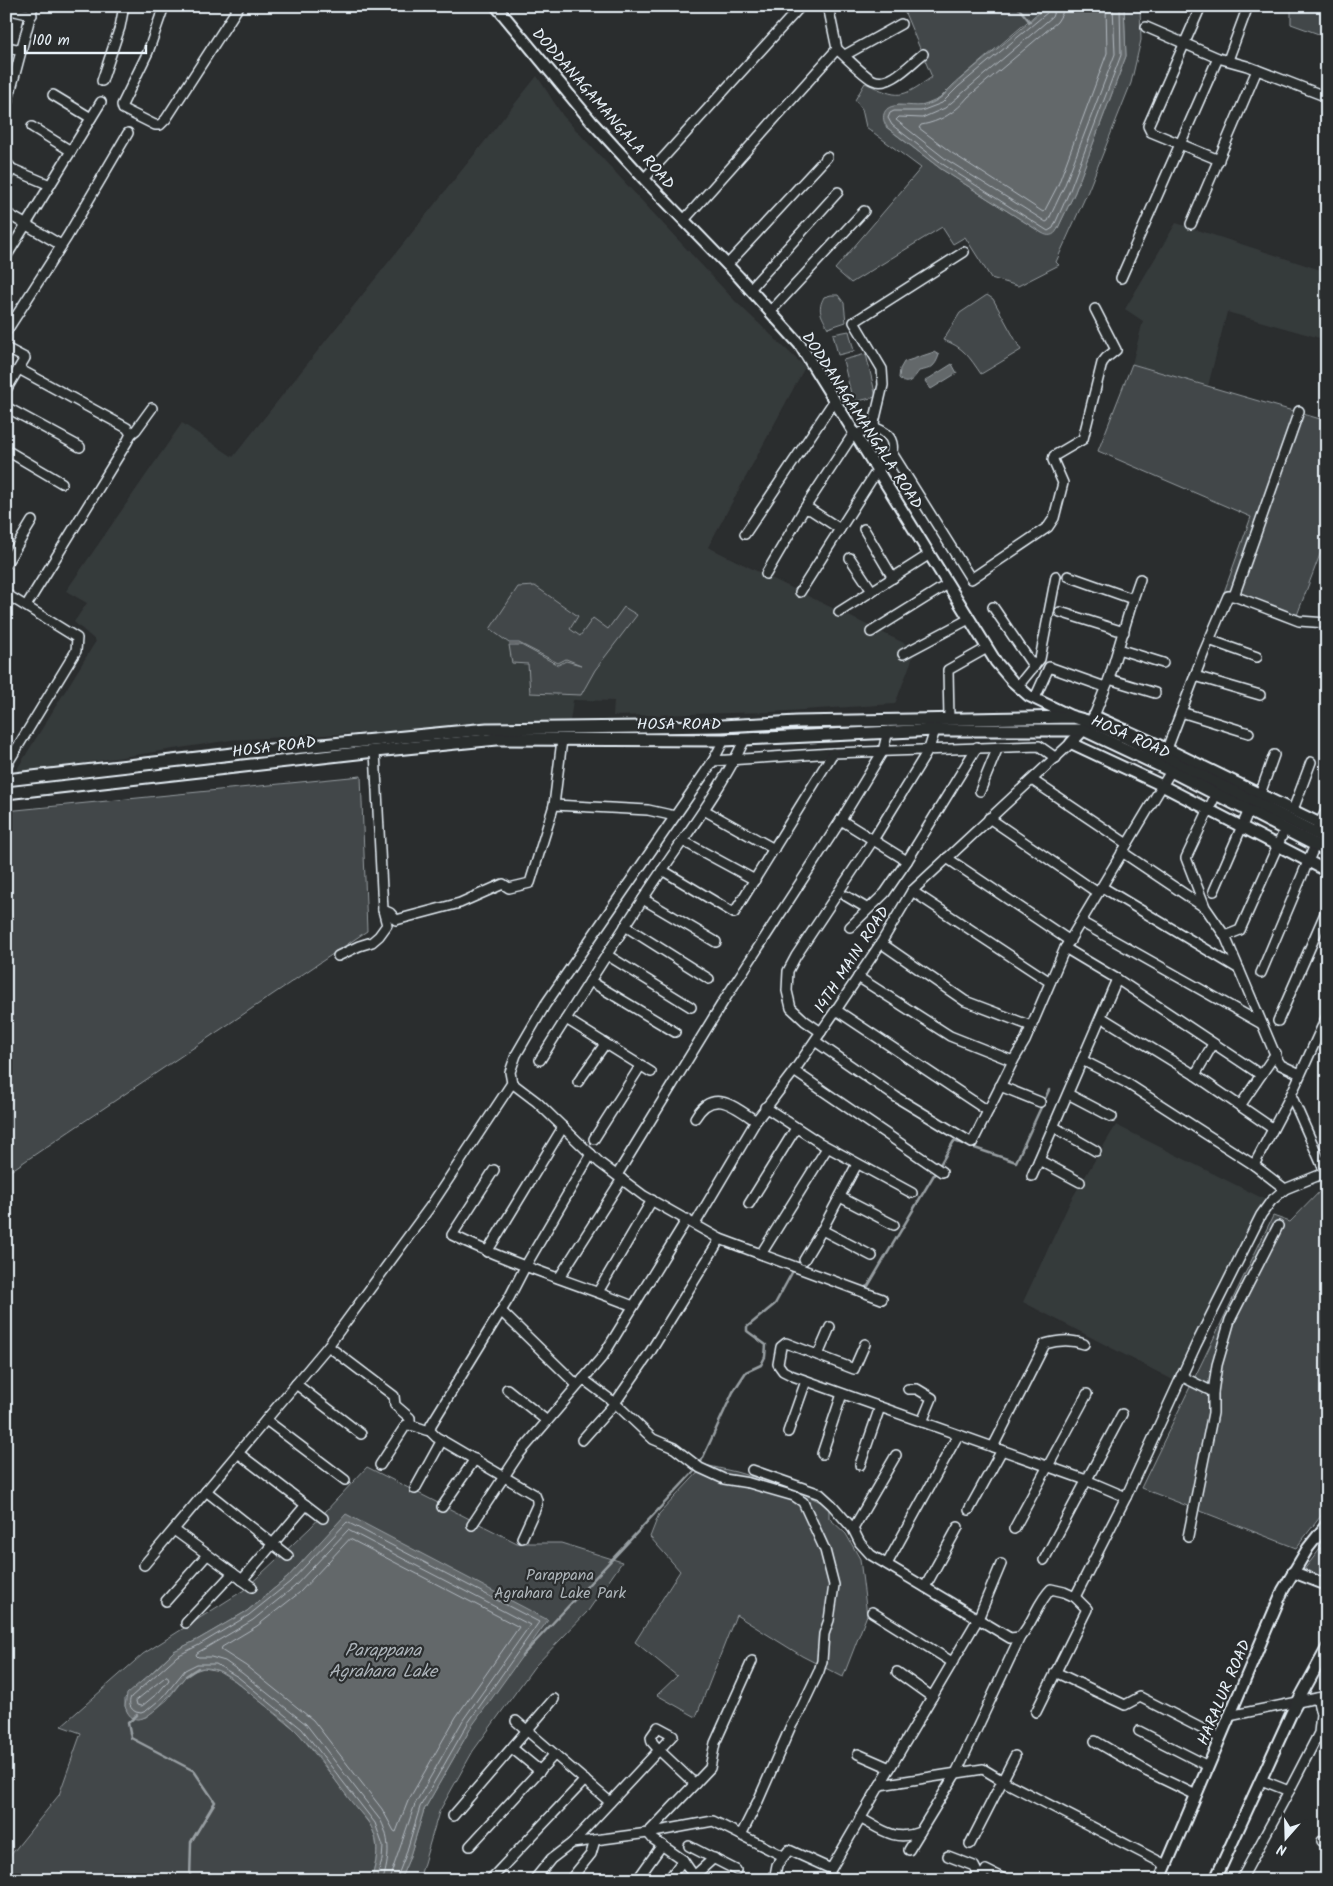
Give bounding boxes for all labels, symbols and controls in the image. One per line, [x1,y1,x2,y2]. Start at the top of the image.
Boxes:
scale bar [25,22,146,54]
street label: DODDANAGAMANGALA ROAD [525,23,680,195]
text: 100 m [32,29,70,53]
street label: DODDANAGAMANGALA ROAD [795,327,929,515]
street label: HOSA ROAD [1087,709,1174,766]
street label: HOSA ROAD [637,712,721,737]
street label: HOSA ROAD [231,730,318,765]
street label: 14TH MAIN ROAD [808,901,896,1018]
park label: Parappana Agrahara Lake Park [494,1563,626,1606]
street label: HARALUR ROAD [1191,1636,1258,1749]
water label: Parappana Agrahara Lake [329,1637,439,1687]
north arrow [1260,1814,1310,1864]
text: N [1274,1837,1290,1861]

